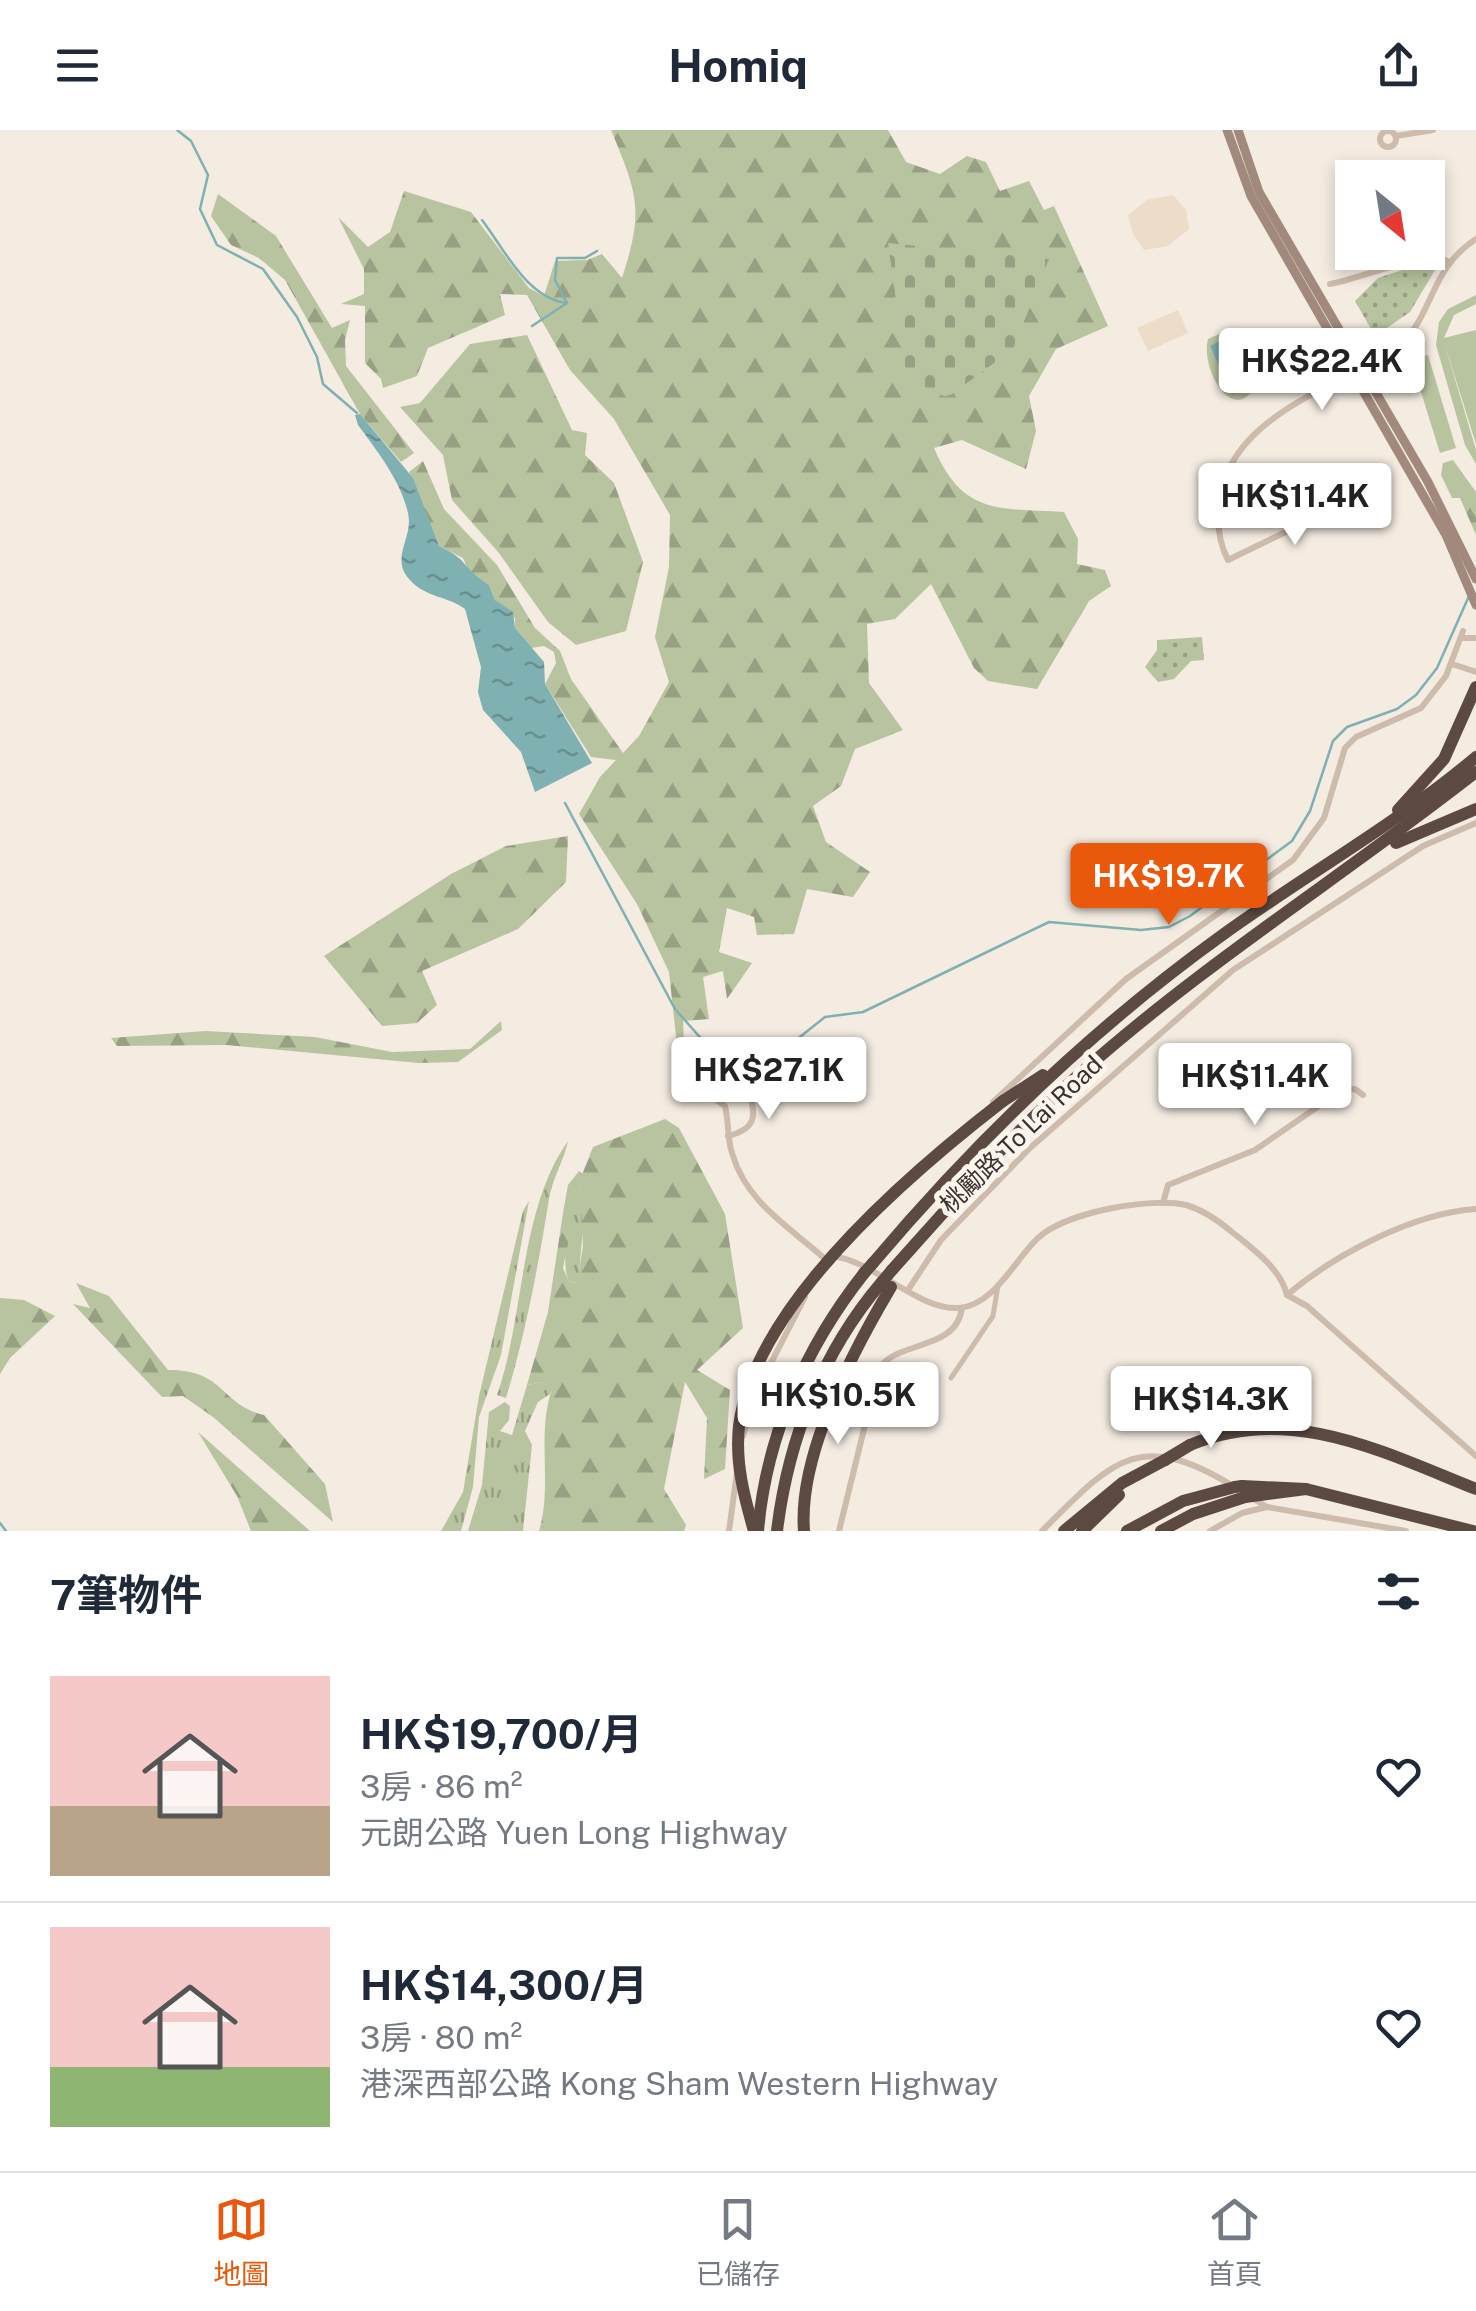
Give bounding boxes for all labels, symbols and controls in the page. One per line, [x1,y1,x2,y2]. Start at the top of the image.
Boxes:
icon: menu [50,38,105,93]
icon: share [1371,38,1426,93]
text: Homiq [668,39,808,92]
north arrow [1335,160,1445,270]
map controls [1335,160,1445,270]
pin: HK$22.4K [1219,328,1425,413]
text: HK$22.4K [1241,342,1403,379]
pin: HK$11.4K [1192,463,1398,548]
text: HK$11.4K [1220,477,1370,514]
pin: HK$19.7K [1066,843,1272,928]
text: HK$19.7K [1092,857,1246,894]
pin: HK$27.1K [666,1037,872,1122]
pin: HK$11.4K [1152,1043,1358,1128]
street label: 桃勵路 To Lai Road [934,1049,1108,1219]
text: HK$27.1K [693,1051,845,1088]
text: HK$11.4K [1180,1057,1330,1094]
pin: HK$10.5K [735,1362,941,1447]
pin: HK$14.3K [1108,1366,1314,1451]
text: HK$10.5K [760,1376,916,1413]
text: HK$14.3K [1133,1380,1289,1417]
icon: filters [1371,1564,1426,1619]
text: 7筆物件 [50,1570,202,1619]
text: HK$19,700/月 [360,1709,643,1758]
icon: home [130,1716,250,1836]
icon: heart [1371,1749,1426,1804]
text: 3房 · 86 m² [360,1768,522,1805]
text: 元朗公路 Yuen Long Highway [360,1814,788,1851]
text: HK$14,300/月 [360,1960,648,2009]
icon: home [130,1967,250,2087]
icon: heart [1371,2000,1426,2055]
text: 3房 · 80 m² [360,2019,522,2056]
text: 港深西部公路 Kong Sham Western Highway [360,2065,998,2102]
tab: 地圖 [213,2192,269,2292]
tab: 已儲存 [696,2192,780,2292]
tab: 首頁 [1207,2192,1263,2292]

